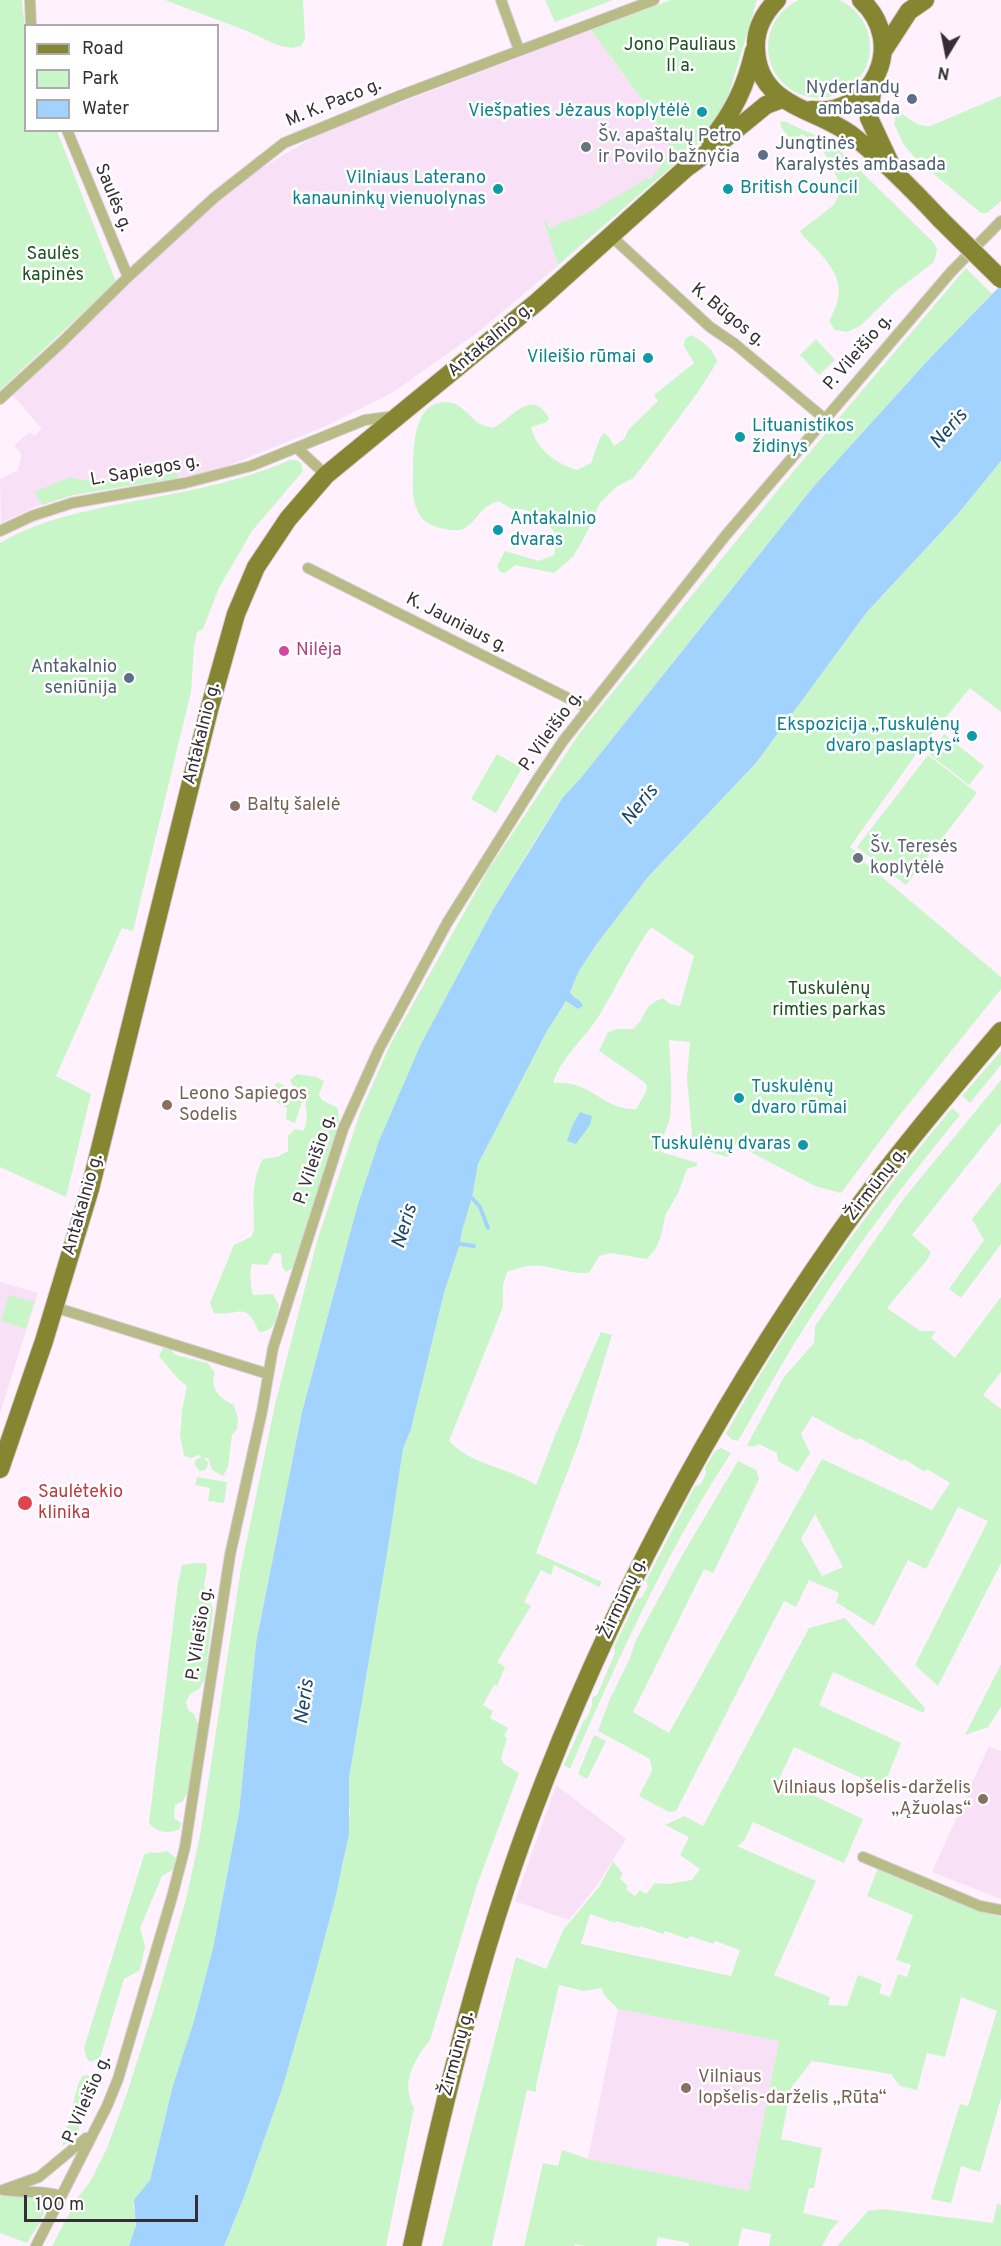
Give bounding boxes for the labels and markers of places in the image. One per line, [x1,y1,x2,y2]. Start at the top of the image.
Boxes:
place label: Nyderlandų ambasada [806,78,900,121]
marker: Nyderlandų ambasada [905,92,919,106]
place label: Viešpaties Jėzaus koplytėlė [468,101,690,123]
marker: Viešpaties Jėzaus koplytėlė [695,105,709,119]
place label: Šv. apaštalų Petro ir Povilo bažnyčia [598,126,741,168]
place label: Jungtinės Karalystės ambasada [775,134,946,176]
marker: Šv. apaštalų Petro ir Povilo bažnyčia [579,140,593,154]
marker: Jungtinės Karalystės ambasada [756,148,770,162]
place label: Vilniaus Laterano kanauninkų vienuolynas [292,168,486,210]
place label: British Council [740,178,858,200]
marker: Vilniaus Laterano kanauninkų vienuolynas [491,182,505,196]
marker: British Council [721,182,735,196]
place label: Vileišio rūmai [527,347,636,369]
marker: Vileišio rūmai [641,351,655,365]
place label: Lituanistikos židinys [752,416,854,458]
marker: Lituanistikos židinys [733,430,747,444]
place label: Antakalnio dvaras [510,509,596,552]
marker: Antakalnio dvaras [491,523,505,537]
place label: Nilėja [296,640,342,662]
marker: Nilėja [277,644,291,658]
place label: Antakalnio seniūnija [31,657,117,700]
marker: Antakalnio seniūnija [122,671,136,685]
place label: Ekspozicija „Tuskulėnų dvaro paslaptys“ [777,715,960,758]
marker: Ekspozicija „Tuskulėnų dvaro paslaptys“ [965,729,979,743]
place label: Baltų šalelė [247,795,340,817]
marker: Baltų šalelė [228,799,242,813]
place label: Šv. Teresės koplytėlė [870,837,958,880]
marker: Šv. Teresės koplytėlė [851,851,865,865]
place label: Tuskulėnų dvaro rūmai [751,1077,847,1120]
place label: Leono Sapiegos Sodelis [179,1084,307,1126]
marker: Tuskulėnų dvaro rūmai [732,1091,746,1105]
marker: Leono Sapiegos Sodelis [160,1098,174,1112]
place label: Tuskulėnų dvaras [651,1134,791,1156]
marker: Tuskulėnų dvaras [796,1138,810,1152]
place label: Saulėtekio klinika [38,1482,123,1524]
marker: Saulėtekio klinika [16,1494,34,1512]
place label: Vilniaus lopšelis-darželis „Ąžuolas“ [772,1778,971,1820]
marker: Vilniaus lopšelis-darželis „Ąžuolas“ [976,1792,990,1806]
place label: Vilniaus lopšelis-darželis „Rūta“ [698,2067,887,2110]
marker: Vilniaus lopšelis-darželis „Rūta“ [679,2081,693,2095]

